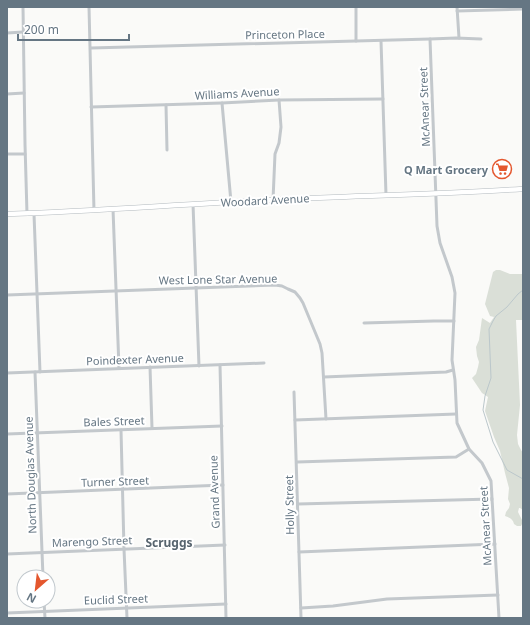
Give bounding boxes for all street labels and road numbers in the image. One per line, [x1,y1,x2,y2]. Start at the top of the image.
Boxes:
street label: Princeton Place [245,26,325,42]
street label: McAnear Street [415,67,433,147]
street label: Williams Avenue [194,83,280,103]
street label: Woodard Avenue [220,190,310,210]
street label: West Lone Star Avenue [158,270,278,288]
street label: Poindexter Avenue [86,350,184,368]
street label: Bales Street [83,412,145,430]
street label: North Douglas Avenue [20,416,40,534]
street label: Grand Avenue [205,455,223,529]
street label: Turner Street [81,472,149,490]
street label: Holly Street [281,475,297,535]
street label: McAnear Street [475,486,495,566]
street label: Marengo Street [52,532,132,550]
street label: Euclid Street [84,590,148,608]

